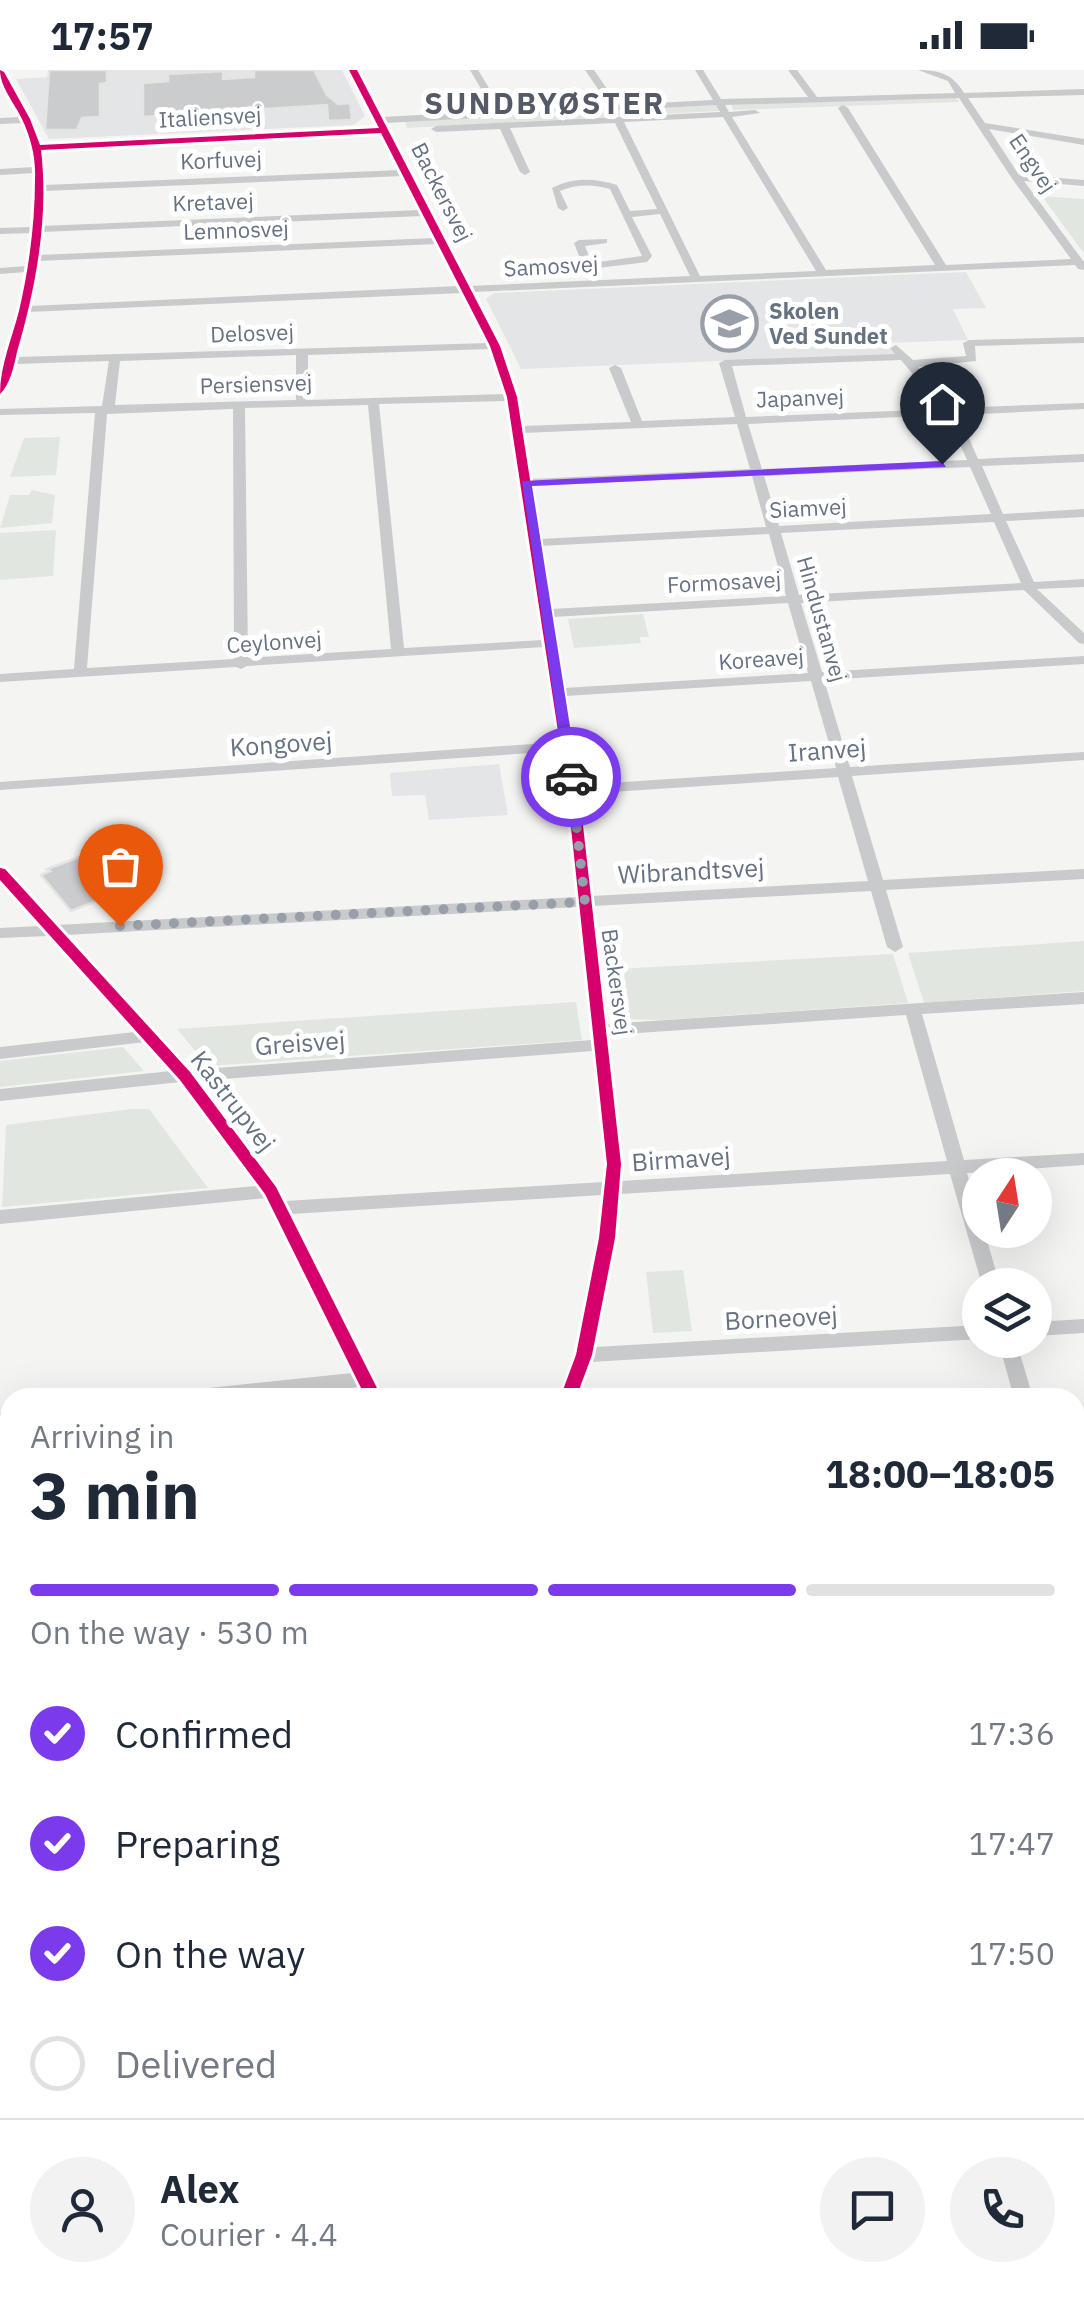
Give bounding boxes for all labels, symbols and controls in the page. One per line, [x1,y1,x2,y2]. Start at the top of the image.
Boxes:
text: 17:57 [50,11,154,60]
district label: SUNDBYØSTER [424,83,666,122]
street label: Italiensvej [158,99,262,134]
street label: Engvej [1003,128,1064,198]
street label: Backersvej [405,137,480,246]
street label: Korfuvej [180,144,262,175]
street label: Kretavej [172,186,254,217]
street label: Lemnosvej [183,213,289,246]
street label: Samosvej [503,249,599,282]
school or university icon: Skolen Ved Sundet [700,294,760,354]
place label: Skolen Ved Sundet [769,296,888,350]
street label: Delosvej [210,317,294,348]
pin [900,362,985,465]
street label: Persiensvej [199,367,313,400]
icon: home [915,377,970,432]
street label: Japanvej [755,381,844,414]
street label: Siamvej [769,491,847,524]
street label: Hindustanvej [791,553,854,685]
street label: Formosavej [666,564,782,599]
street label: Ceylonvej [225,624,323,659]
street label: Koreavej [717,641,805,676]
street label: Kongovej [229,723,333,764]
courier [521,727,621,827]
street label: Iranvej [787,730,867,769]
icon: car [544,750,599,805]
pin [78,824,163,927]
icon: bag [93,839,148,894]
street label: Wibrandtsvej [617,850,765,891]
street label: Backersvej [596,927,639,1037]
street label: Greisvej [254,1023,346,1062]
street label: Kastrupvej [184,1044,283,1158]
street label: Birmavej [631,1139,731,1178]
north arrow [962,1158,1052,1248]
map controls [962,1158,1052,1358]
button: layers [962,1268,1052,1358]
street label: Borneovej [724,1298,838,1337]
text: Arriving in [30,1415,175,1457]
text: 18:00–18:05 [825,1449,1055,1498]
text: 3 min [30,1452,200,1537]
text: On the way · 530 m [30,1611,309,1653]
icon: check [30,1706,85,1761]
text: Confirmed [115,1709,293,1758]
text: 17:36 [969,1712,1055,1754]
icon: check [30,1816,85,1871]
text: Preparing [115,1819,280,1868]
text: 17:47 [969,1822,1055,1864]
icon: check [30,1926,85,1981]
text: On the way [115,1929,305,1978]
text: 17:50 [969,1932,1055,1974]
text: Delivered [115,2039,277,2088]
button: person [30,2157,135,2262]
button: chat [820,2157,925,2262]
button: phone [950,2157,1055,2262]
text: Alex [160,2164,240,2213]
text: Courier · 4.4 [160,2213,338,2255]

